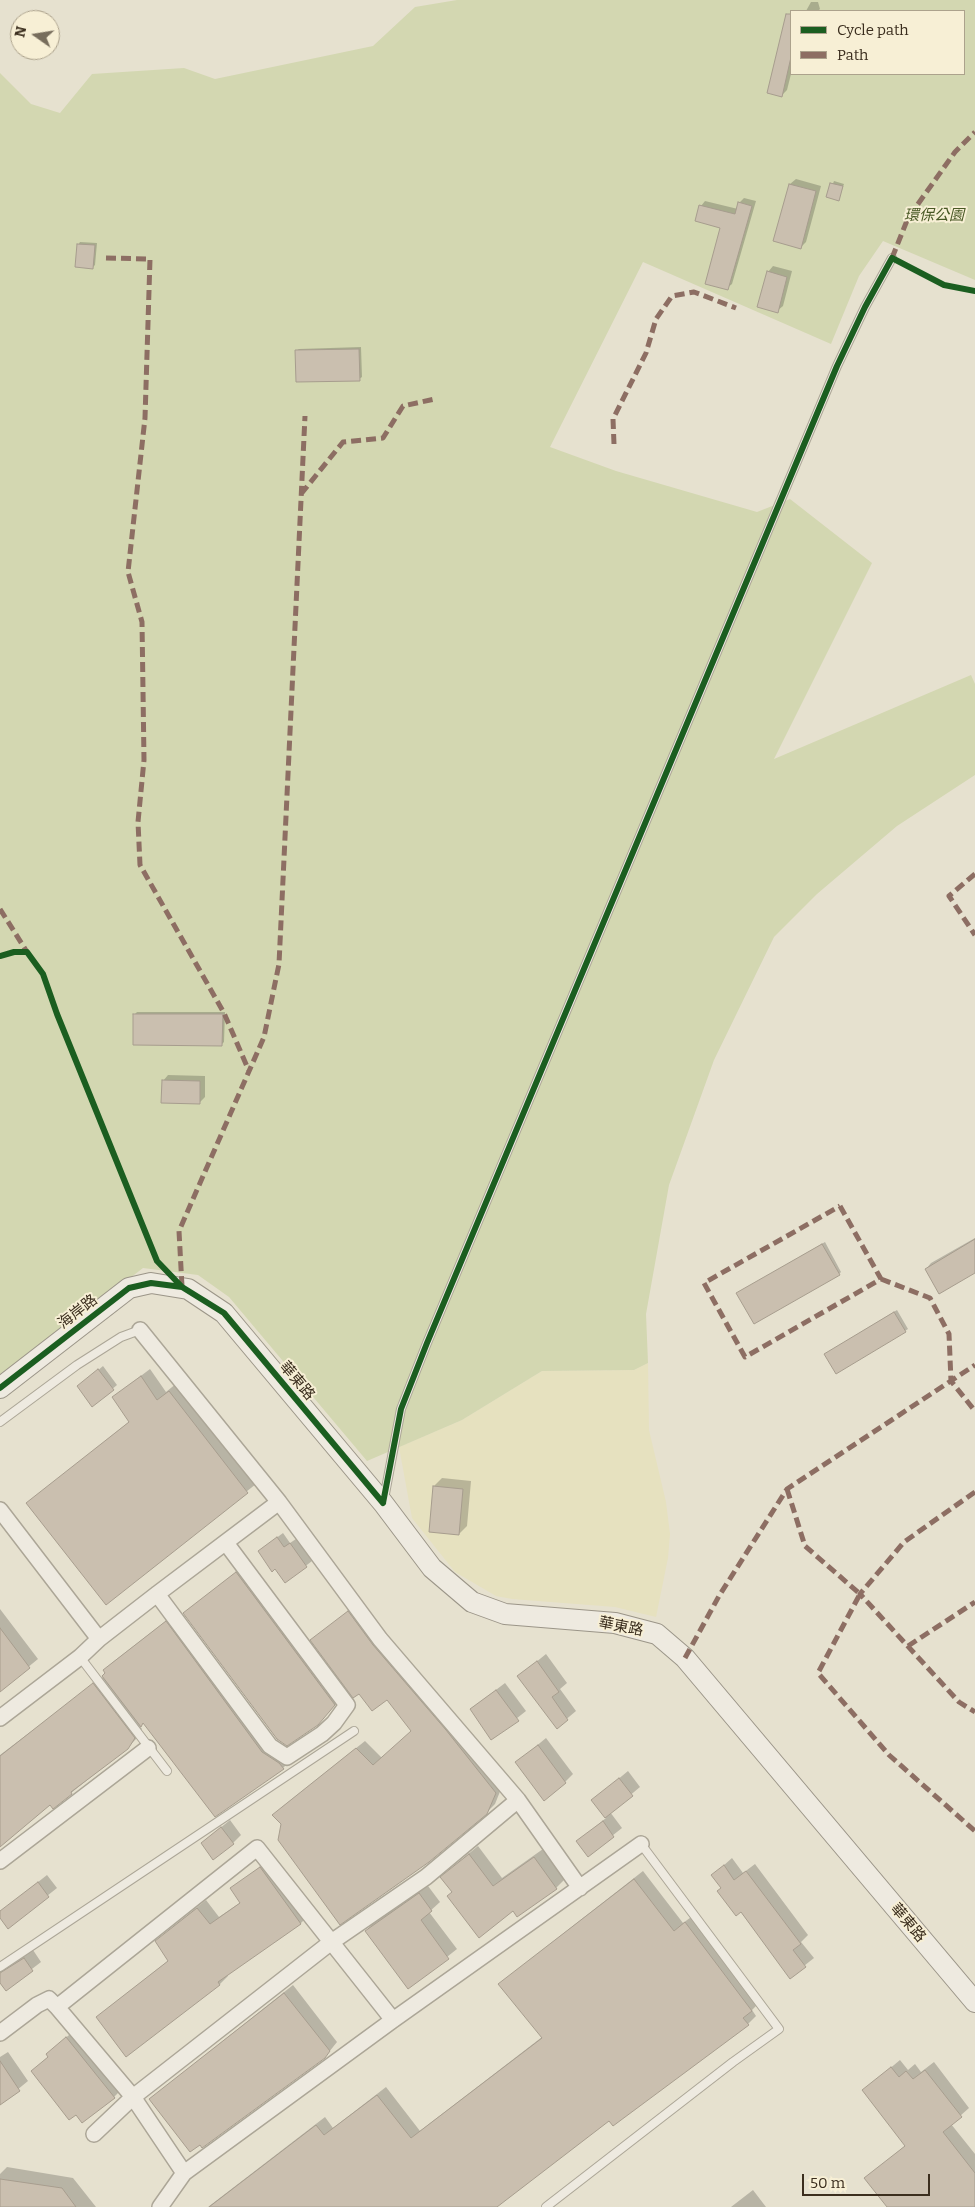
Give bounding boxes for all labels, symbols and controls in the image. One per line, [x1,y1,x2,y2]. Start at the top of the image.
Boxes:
north arrow [10,10,60,60]
legend [790,10,965,75]
text: Cycle path [837,21,909,39]
text: N [11,25,30,39]
text: Path [837,46,868,64]
park label: 環保公園 [904,207,964,225]
street label: 海岸路 [55,1291,101,1333]
street label: 華東路 [276,1358,318,1404]
street label: 華東路 [597,1614,645,1640]
street label: 華東路 [887,1900,929,1946]
scale bar [805,2164,932,2196]
text: 50 m [810,2174,845,2192]

